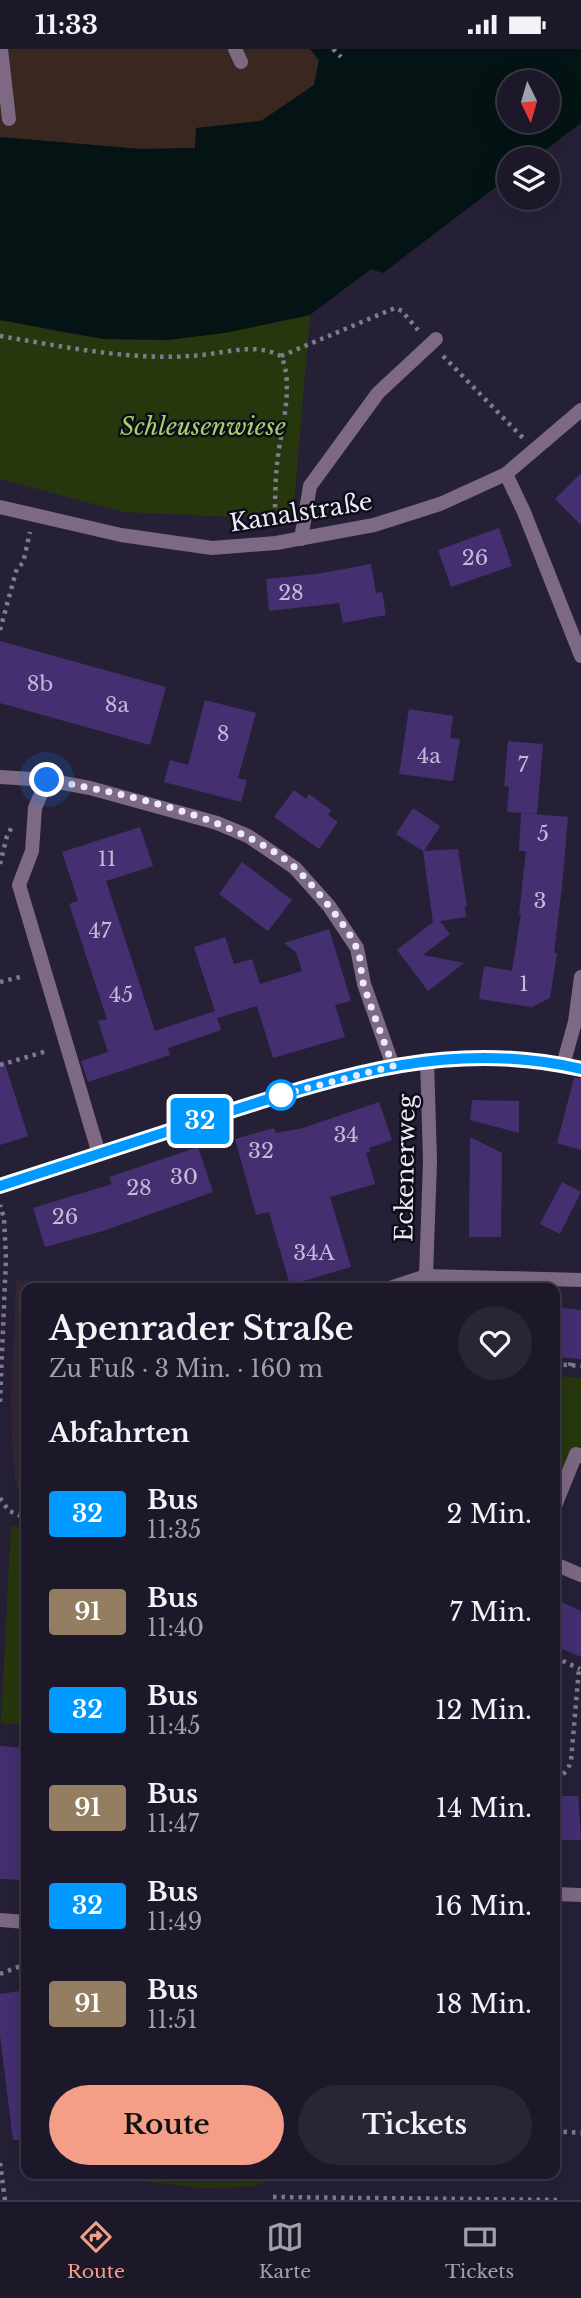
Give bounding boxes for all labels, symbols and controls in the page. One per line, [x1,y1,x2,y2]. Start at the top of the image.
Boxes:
text: 11:33 [35,9,98,41]
north arrow [497,70,560,133]
map controls [497,70,560,210]
button: layers [497,147,560,210]
park label: Schleusenwiese [120,412,286,441]
street label: Kanalstraße [227,486,375,538]
house number: 26 [462,545,488,571]
house number: 28 [278,580,304,606]
house number: 8b [27,671,53,697]
house number: 8a [105,692,130,718]
house number: 8 [217,721,229,747]
house number: 4a [417,743,441,769]
house number: 7 [518,752,529,778]
your location [29,762,64,797]
house number: 5 [537,821,549,847]
house number: 11 [98,846,116,872]
house number: 3 [534,888,546,914]
house number: 47 [89,918,112,944]
house number: 1 [519,971,529,997]
house number: 45 [109,982,133,1008]
unlabelled marker [266,1080,296,1110]
street label: Eckenerweg [389,1093,421,1242]
line badge: 32 [168,1098,232,1144]
text: 32 [185,1106,215,1135]
house number: 34 [333,1122,359,1148]
house number: 32 [248,1138,274,1164]
house number: 30 [170,1164,198,1190]
house number: 28 [126,1175,152,1201]
house number: 26 [52,1204,78,1230]
house number: 34A [293,1240,336,1266]
button: heart [458,1306,532,1380]
text: Apenrader Straße [49,1308,354,1349]
text: Zu Fuß · 3 Min. · 160 m [49,1355,323,1383]
text: Abfahrten [49,1417,190,1449]
text: Bus [147,1484,198,1516]
text: 2 Min. [447,1498,532,1530]
text: 32 [72,1499,103,1528]
text: 11:35 [147,1516,201,1544]
text: Bus [147,1582,198,1614]
text: 7 Min. [449,1596,532,1628]
text: 91 [74,1597,101,1626]
text: 11:40 [147,1614,204,1642]
text: Bus [147,1680,198,1712]
text: 12 Min. [435,1694,532,1726]
text: 32 [72,1695,103,1724]
text: 11:45 [147,1712,201,1740]
text: Bus [147,1778,198,1810]
text: 14 Min. [436,1792,532,1824]
text: 91 [74,1793,101,1822]
text: 11:47 [147,1810,199,1838]
text: Bus [147,1876,198,1908]
text: 16 Min. [434,1890,532,1922]
text: 32 [72,1891,103,1920]
text: 11:49 [147,1908,202,1936]
text: Bus [147,1974,198,2006]
text: 18 Min. [435,1988,532,2020]
text: 91 [74,1989,101,2018]
text: 11:51 [147,2006,197,2034]
button: Route [49,2085,284,2165]
button: Tickets [298,2085,532,2165]
tab: Route [67,2218,125,2283]
tab: Karte [259,2218,311,2283]
tab: Tickets [445,2218,514,2283]

